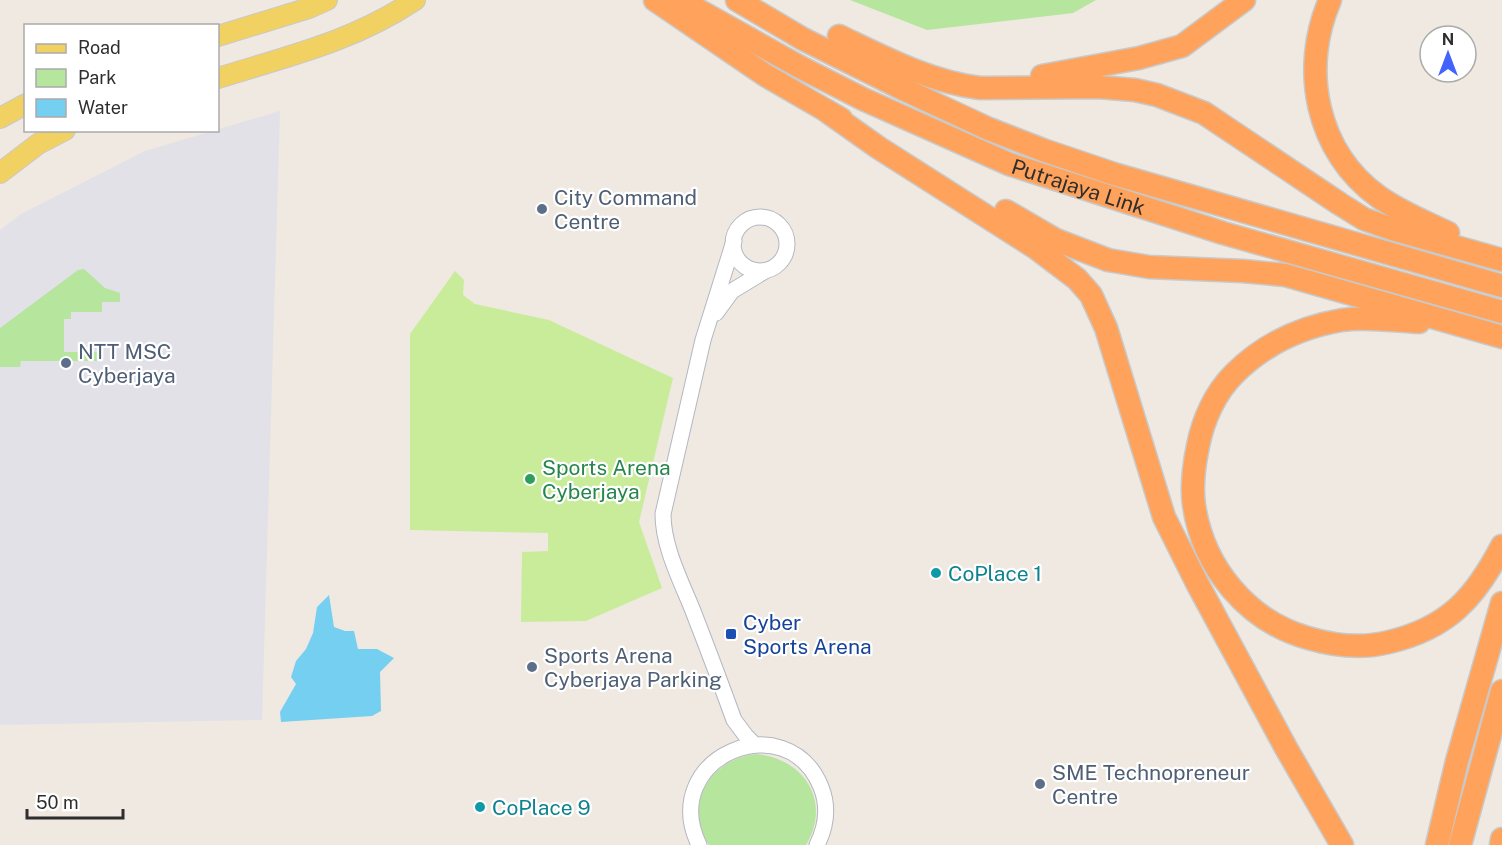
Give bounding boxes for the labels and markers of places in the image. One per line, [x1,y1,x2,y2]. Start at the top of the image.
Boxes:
place label: City Command Centre [554,185,697,234]
marker: City Command Centre [535,202,549,216]
place label: NTT MSC Cyberjaya [78,339,176,388]
marker: NTT MSC Cyberjaya [59,356,73,370]
place label: Sports Arena Cyberjaya [542,455,671,504]
marker: Sports Arena Cyberjaya [523,472,537,486]
place label: CoPlace 1 [948,561,1042,586]
marker: CoPlace 1 [929,566,943,580]
place label: Cyber Sports Arena [743,610,872,659]
marker: Cyber Sports Arena [724,627,738,641]
place label: Sports Arena Cyberjaya Parking [544,643,722,692]
marker: Sports Arena Cyberjaya Parking [525,660,539,674]
place label: SME Technopreneur Centre [1052,760,1250,809]
marker: SME Technopreneur Centre [1033,777,1047,791]
place label: CoPlace 9 [492,795,591,820]
marker: CoPlace 9 [473,800,487,814]

